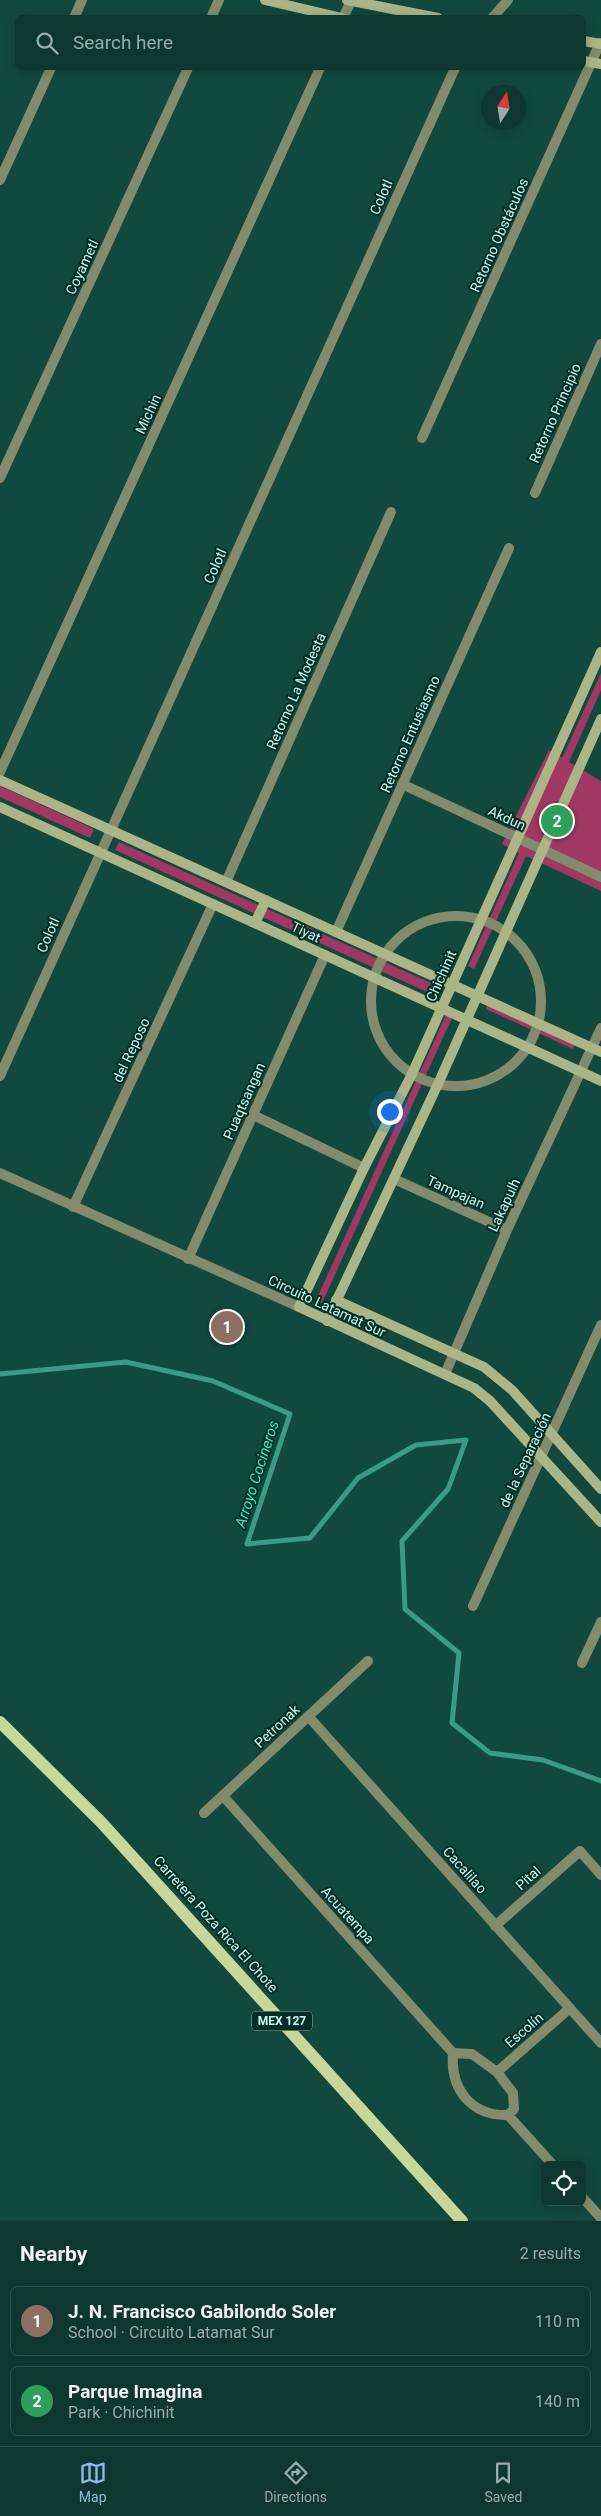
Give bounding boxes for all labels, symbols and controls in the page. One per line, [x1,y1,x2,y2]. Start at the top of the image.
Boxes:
search box [15,15,586,70]
icon: search [33,29,61,57]
text: Search here [73,31,173,54]
north arrow [481,85,526,130]
street label: Retorno Obstáculos [467,176,531,294]
street label: Colotl [366,177,396,217]
street label: Coyametl [62,237,102,297]
street label: Retorno Principio [526,361,584,465]
street label: Michin [132,392,164,436]
street label: Colotl [200,546,230,586]
street label: Retorno La Modesta [263,630,329,752]
street label: Retorno Entusiasmo [377,673,443,795]
street label: Akdun [486,802,528,834]
pin: 2 [541,802,573,840]
street label: Colotl [33,915,63,955]
street label: Tiyat [289,918,324,946]
street label: Chichinit [423,948,460,1004]
street label: del Reposo [109,1015,153,1085]
street label: Puaqtsangan [220,1060,268,1142]
your location [377,1099,403,1125]
street label: Tampajan [425,1172,487,1212]
street label: Lakapulh [485,1176,523,1234]
street label: Circuito Latamat Sur [266,1272,388,1340]
pin: 1 [211,1308,243,1346]
street label: de la Separación [496,1410,554,1510]
water label: Arroyo Cocineros [231,1418,283,1531]
street label: Petronak [251,1701,304,1751]
street label: Cacalilao [440,1843,490,1897]
street label: Carretera Poza Rica El Chote [151,1853,281,1995]
street label: Pital [512,1863,544,1893]
street label: Acuatempa [318,1883,378,1947]
street label: Escolín [502,2009,546,2051]
road number: MEX 127 [252,2012,312,2030]
map controls [541,2161,586,2206]
button: locate [541,2161,586,2206]
text: Nearby [20,2242,87,2266]
text: 2 results [520,2244,581,2263]
text: J. N. Francisco Gabilondo Soler [68,2300,336,2323]
text: 1 [32,2312,42,2331]
text: 110 m [535,2312,580,2331]
text: School · Circuito Latamat Sur [68,2323,275,2342]
text: Parque Imagina [68,2380,202,2403]
text: 2 [32,2392,42,2411]
text: 140 m [535,2392,580,2411]
text: Park · Chichinit [68,2403,175,2422]
tab: Map [79,2459,107,2505]
tab: Directions [264,2459,327,2505]
tab: Saved [484,2459,522,2505]

